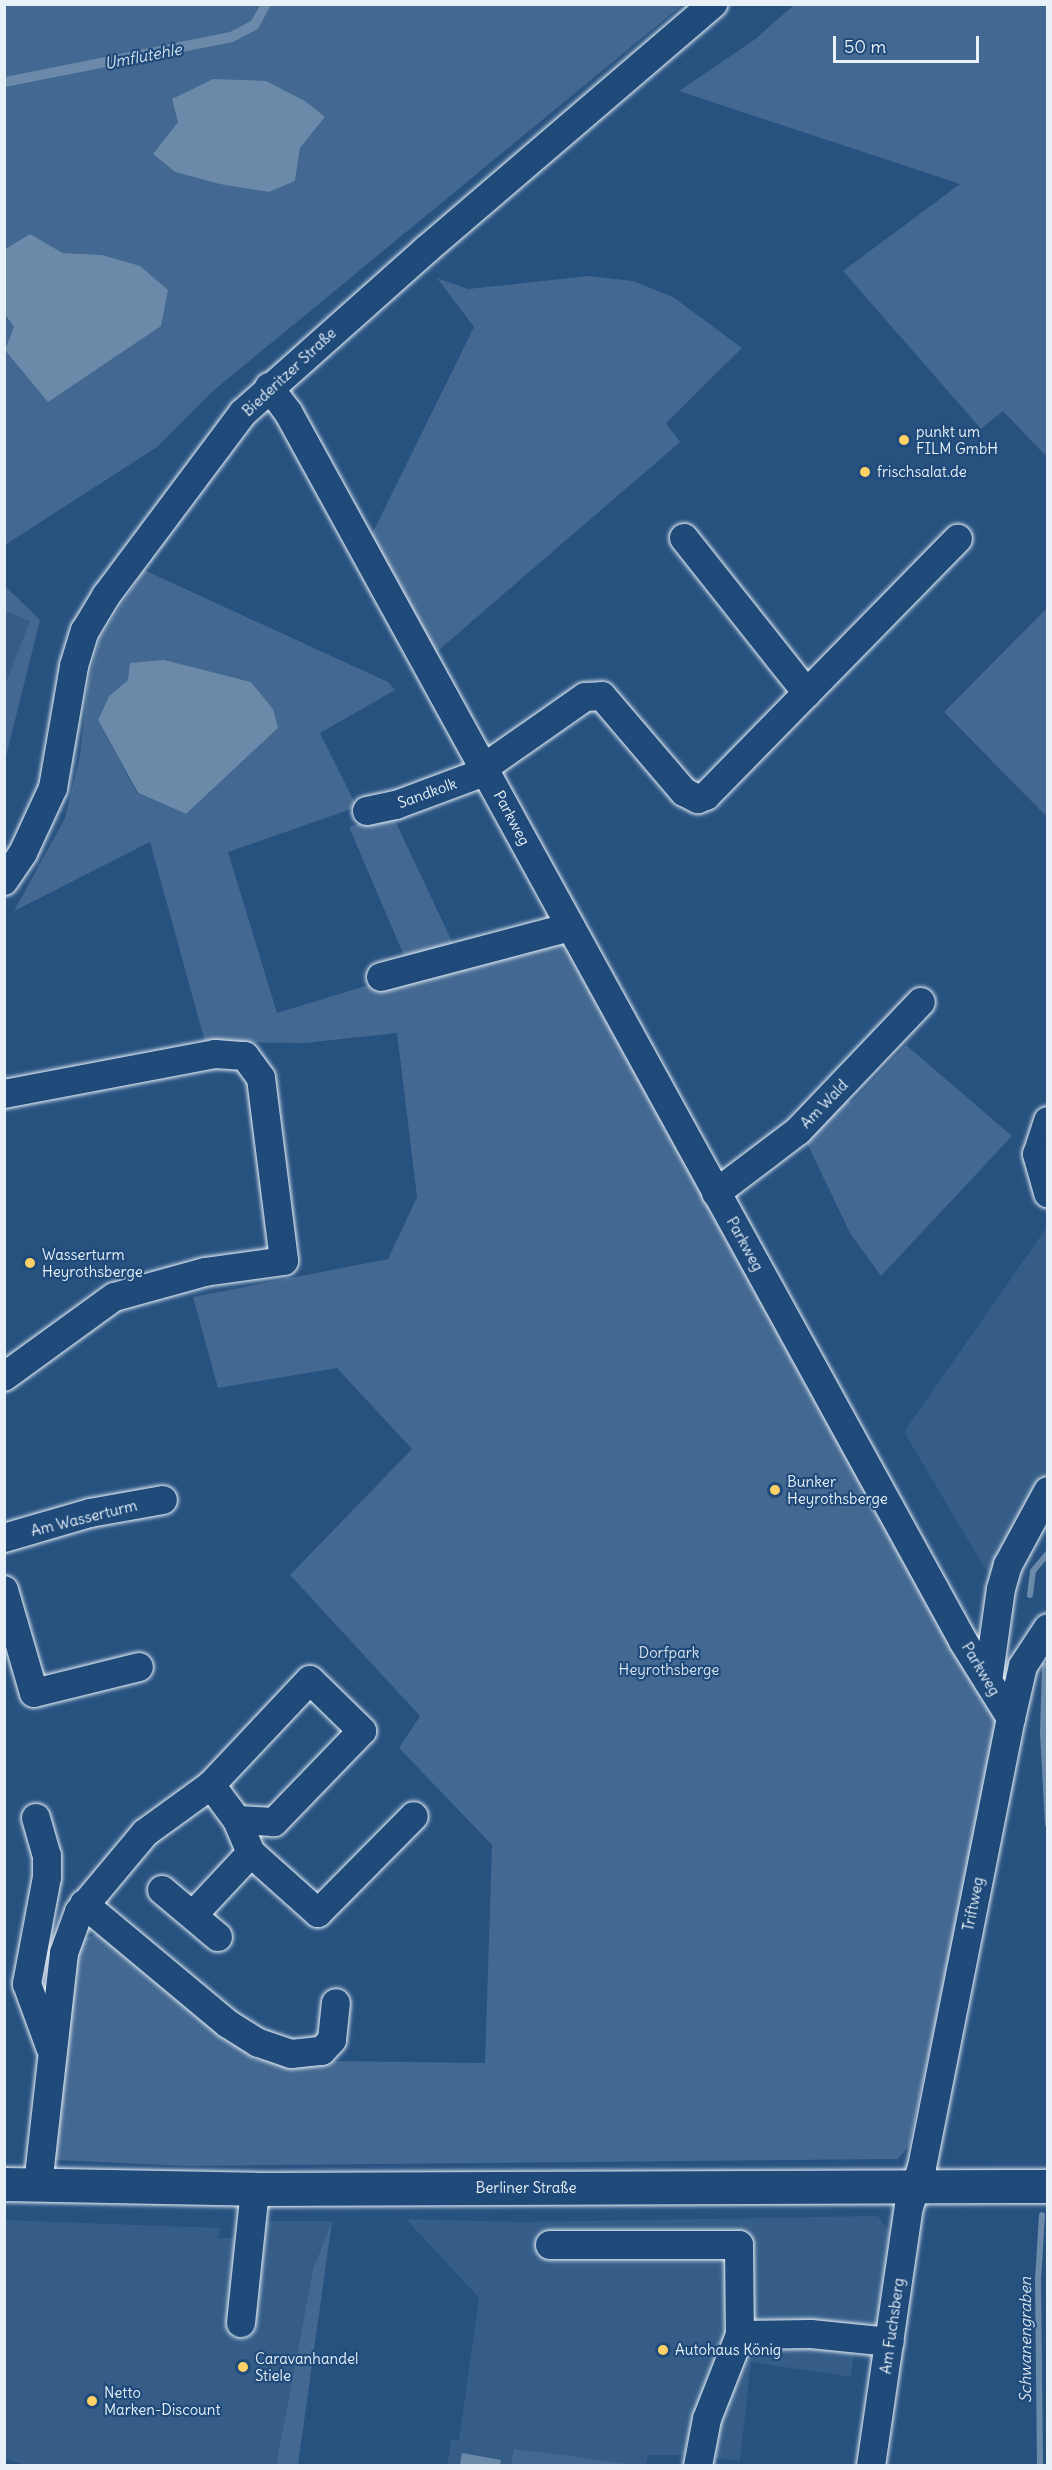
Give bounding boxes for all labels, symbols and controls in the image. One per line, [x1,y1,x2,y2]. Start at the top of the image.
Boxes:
scale bar [836,24,982,62]
text: 50 m [844,35,886,58]
water label: Umflutehle [103,39,183,73]
street label: Biederitzer Straße [239,324,339,420]
place label: punkt um FILM GmbH [916,422,998,457]
marker: punkt um FILM GmbH [897,433,911,447]
place label: frischsalat.de [877,463,967,481]
marker: frischsalat.de [858,465,872,479]
street label: Sandkolk [395,774,459,812]
street label: Parkweg [490,788,534,848]
street label: Am Wald [797,1076,851,1132]
street label: Parkweg [723,1214,767,1274]
place label: Wasserturm Heyrothsberge [42,1245,143,1280]
marker: Wasserturm Heyrothsberge [23,1256,37,1270]
place label: Bunker Heyrothsberge [787,1472,888,1507]
marker: Bunker Heyrothsberge [768,1483,782,1497]
street label: Am Wasserturm [29,1496,139,1540]
street label: Parkweg [958,1639,1004,1699]
park label: Dorfpark Heyrothsberge [619,1643,719,1678]
street label: Triftweg [959,1876,987,1932]
street label: Berliner Straße [475,2179,577,2197]
street label: Am Fuchsberg [876,2277,908,2375]
water label: Schwanengraben [1015,2277,1035,2403]
place label: Autohaus König [675,2341,781,2359]
marker: Autohaus König [656,2343,670,2357]
place label: Caravanhandel Stiele [255,2349,358,2384]
marker: Caravanhandel Stiele [236,2360,250,2374]
place label: Netto Marken-Discount [104,2383,220,2418]
marker: Netto Marken-Discount [85,2394,99,2408]

